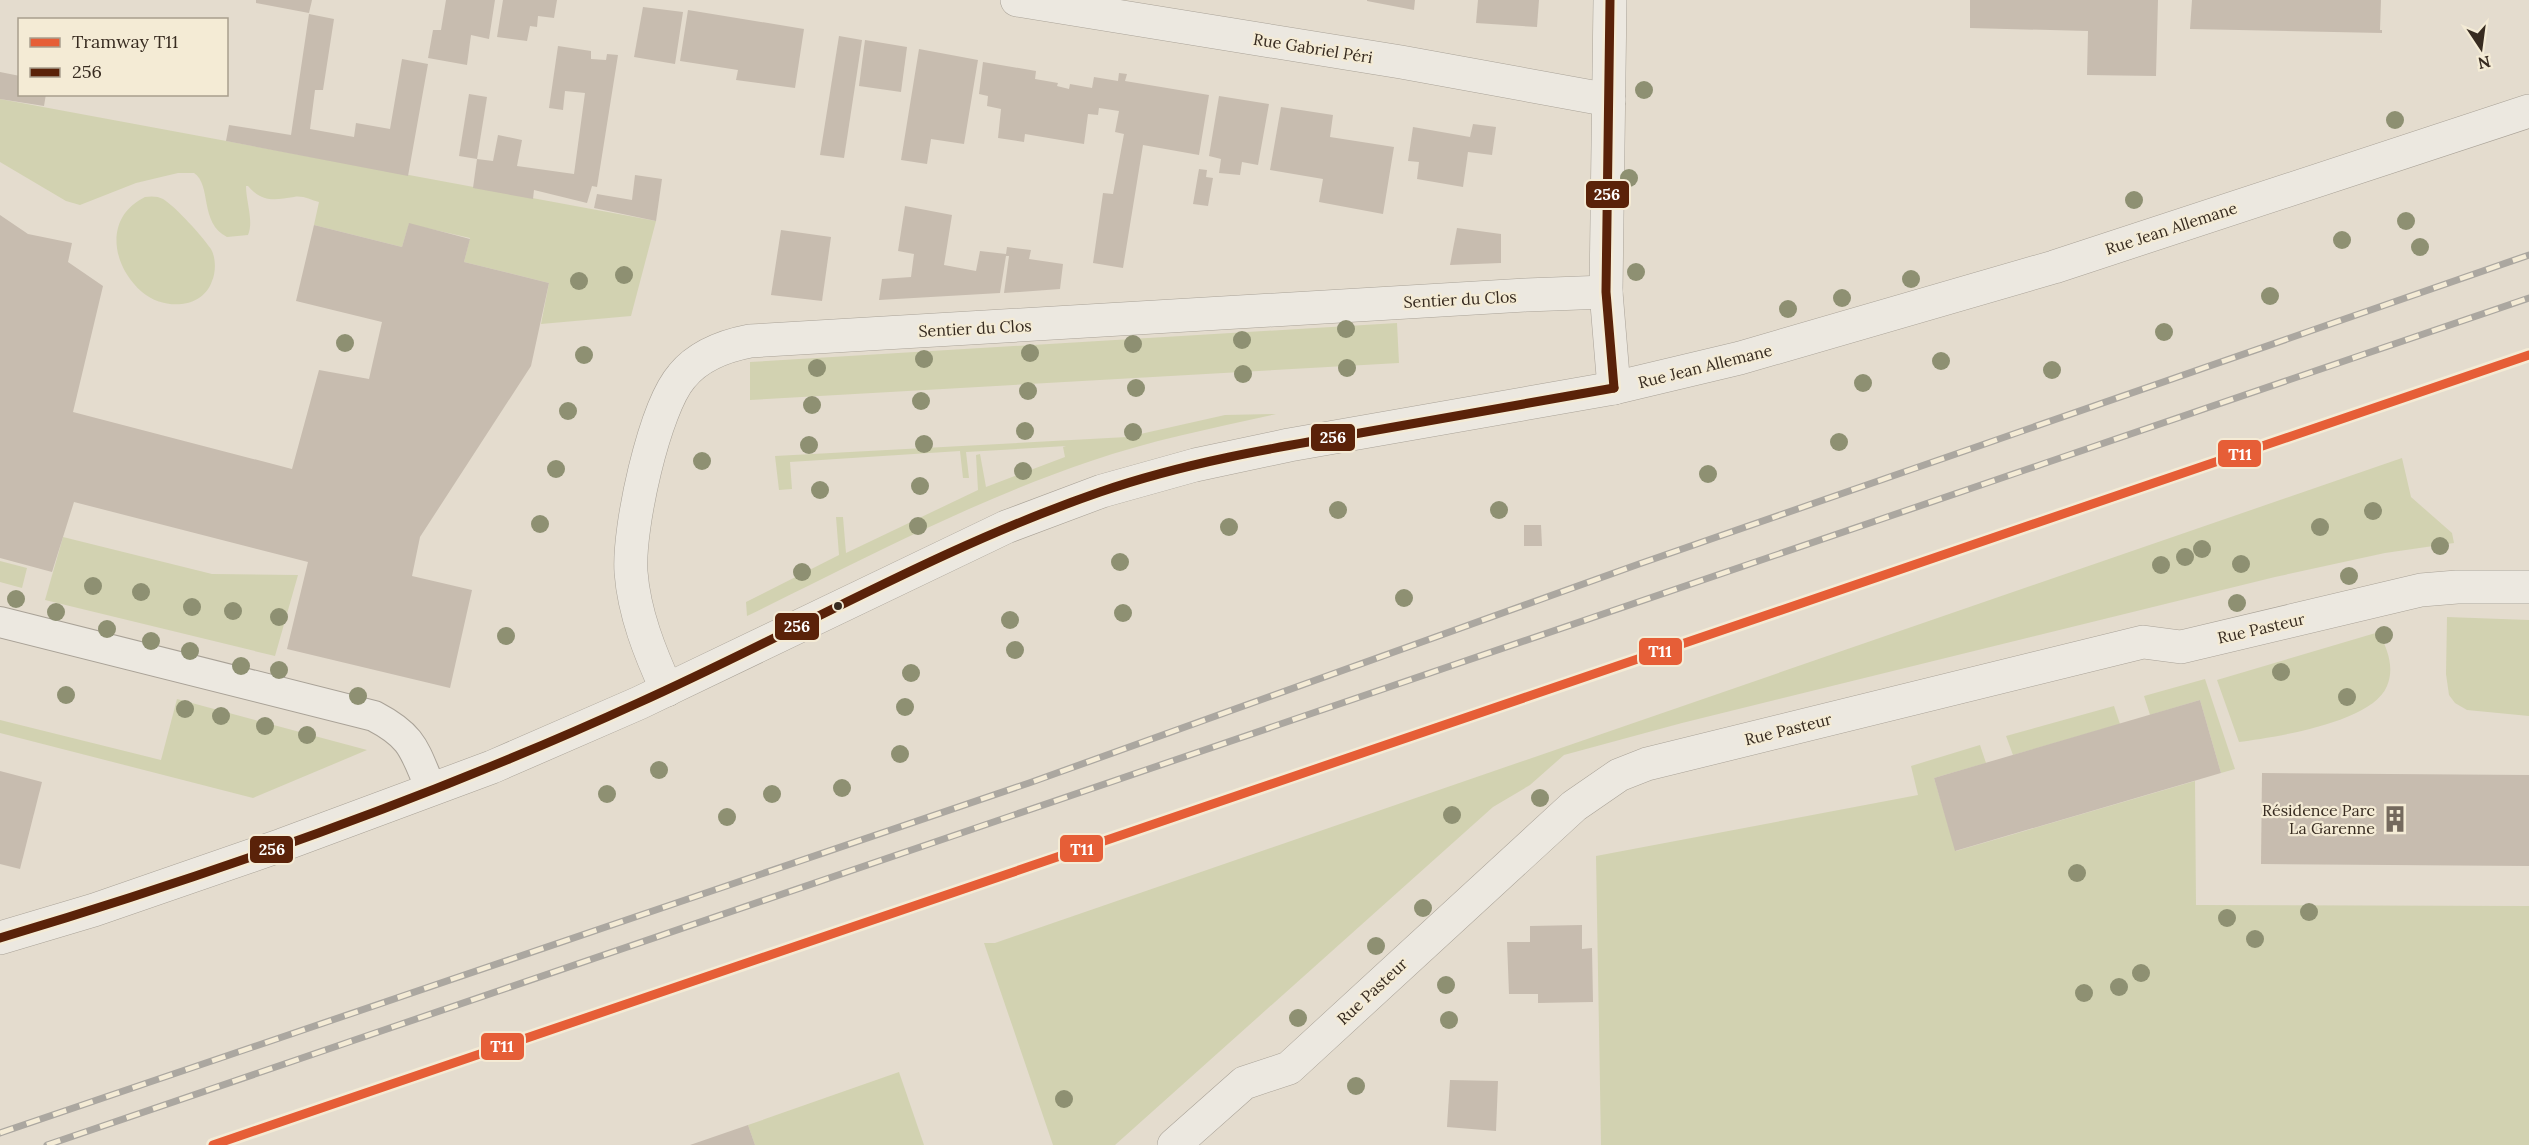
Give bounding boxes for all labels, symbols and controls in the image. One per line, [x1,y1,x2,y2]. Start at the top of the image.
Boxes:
legend [18,18,228,96]
north arrow [2451,18,2511,78]
street label: Rue Gabriel Péri [1252,29,1374,67]
text: Tramway T11 [72,30,178,53]
text: N [2476,51,2493,74]
text: 256 [72,60,102,83]
line badge: 256 [1585,180,1630,209]
text: 256 [1594,184,1620,204]
street label: Rue Jean Allemane [2103,197,2240,259]
street label: Sentier du Clos [1403,286,1517,312]
street label: Sentier du Clos [918,315,1032,341]
street label: Rue Jean Allemane [1636,340,1774,392]
line badge: 256 [1310,423,1356,452]
text: 256 [1320,427,1346,447]
line badge: T11 [2217,439,2262,468]
text: T11 [2228,444,2252,464]
unlabelled marker [832,600,844,612]
street label: Rue Pasteur [2215,608,2307,648]
line badge: 256 [774,612,820,641]
text: 256 [784,616,810,636]
line badge: T11 [1638,637,1683,666]
text: T11 [1648,641,1672,661]
street label: Rue Pasteur [1742,709,1834,749]
place label: Résidence Parc La Garenne [2262,800,2375,838]
building icon: Résidence Parc La Garenne [2380,804,2410,834]
line badge: T11 [1059,834,1104,863]
line badge: 256 [249,835,294,864]
text: 256 [259,839,285,859]
text: T11 [1070,839,1094,859]
street label: Rue Pasteur [1333,953,1411,1029]
line badge: T11 [480,1032,525,1061]
text: T11 [490,1036,514,1056]

